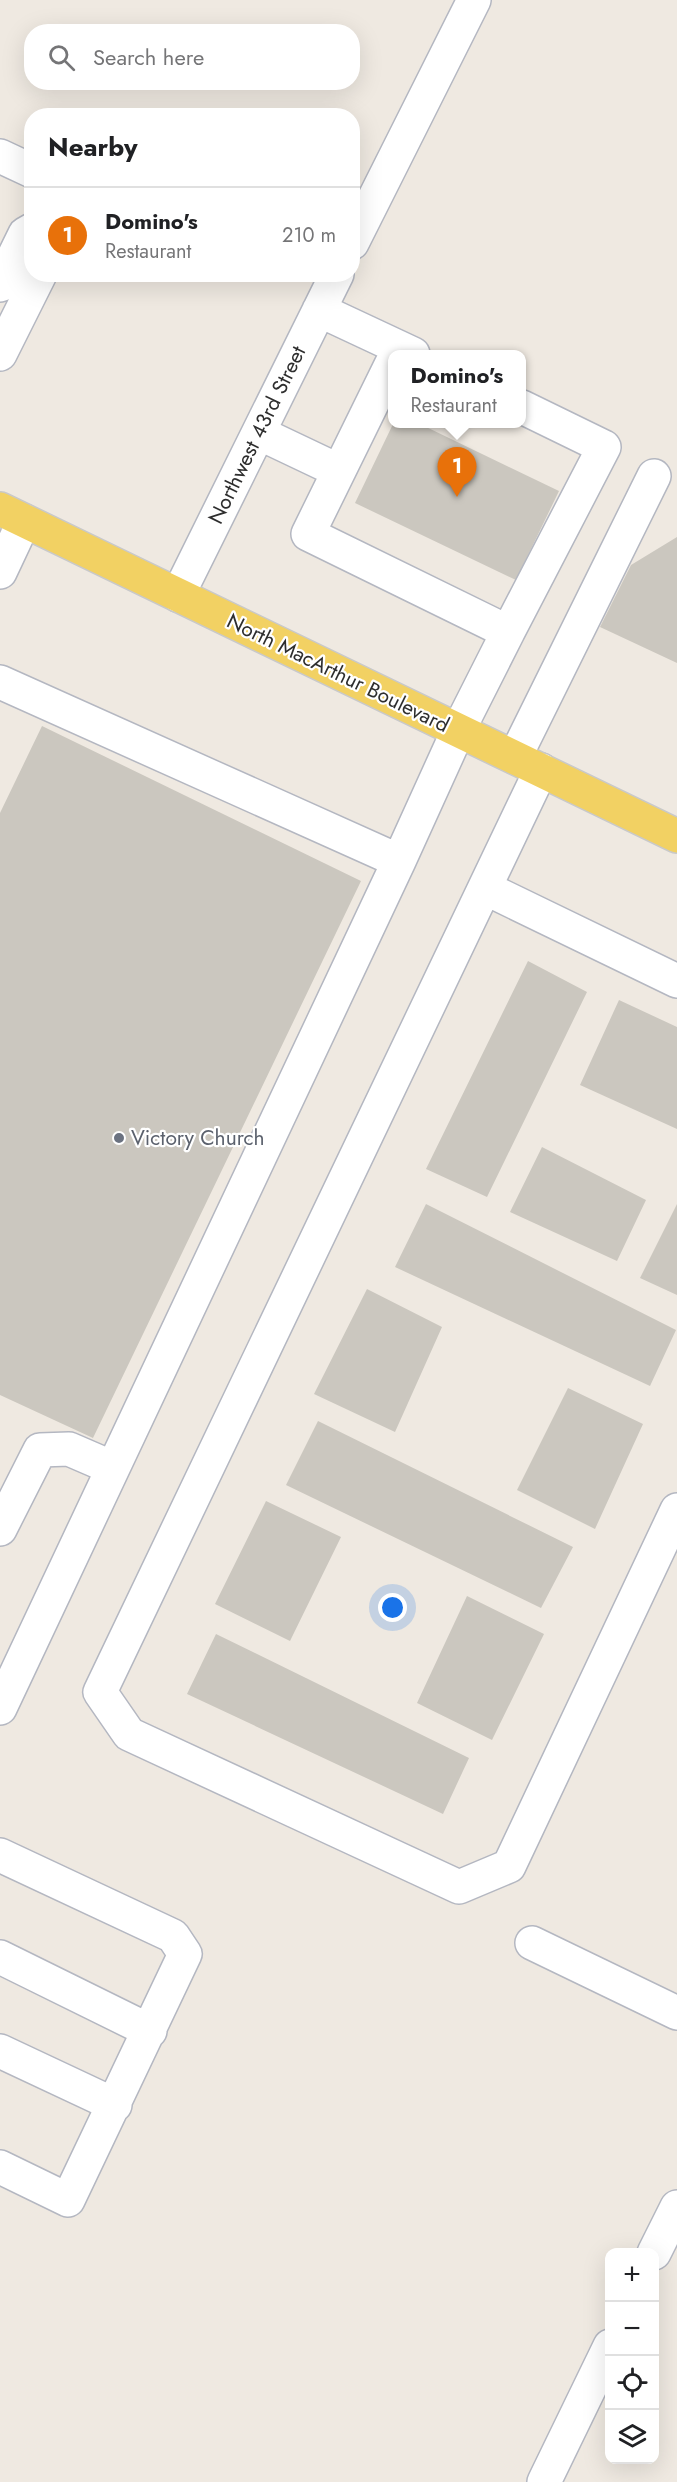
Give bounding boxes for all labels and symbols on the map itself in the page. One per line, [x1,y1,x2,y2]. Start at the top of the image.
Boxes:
street label: Northwest 43rd Street [201,341,313,529]
pin: 1 [438,448,476,497]
street label: North MacArthur Boulevard [222,606,454,740]
place label: Victory Church [131,1123,265,1153]
marker: Victory Church [112,1131,126,1145]
your location [378,1593,407,1622]

